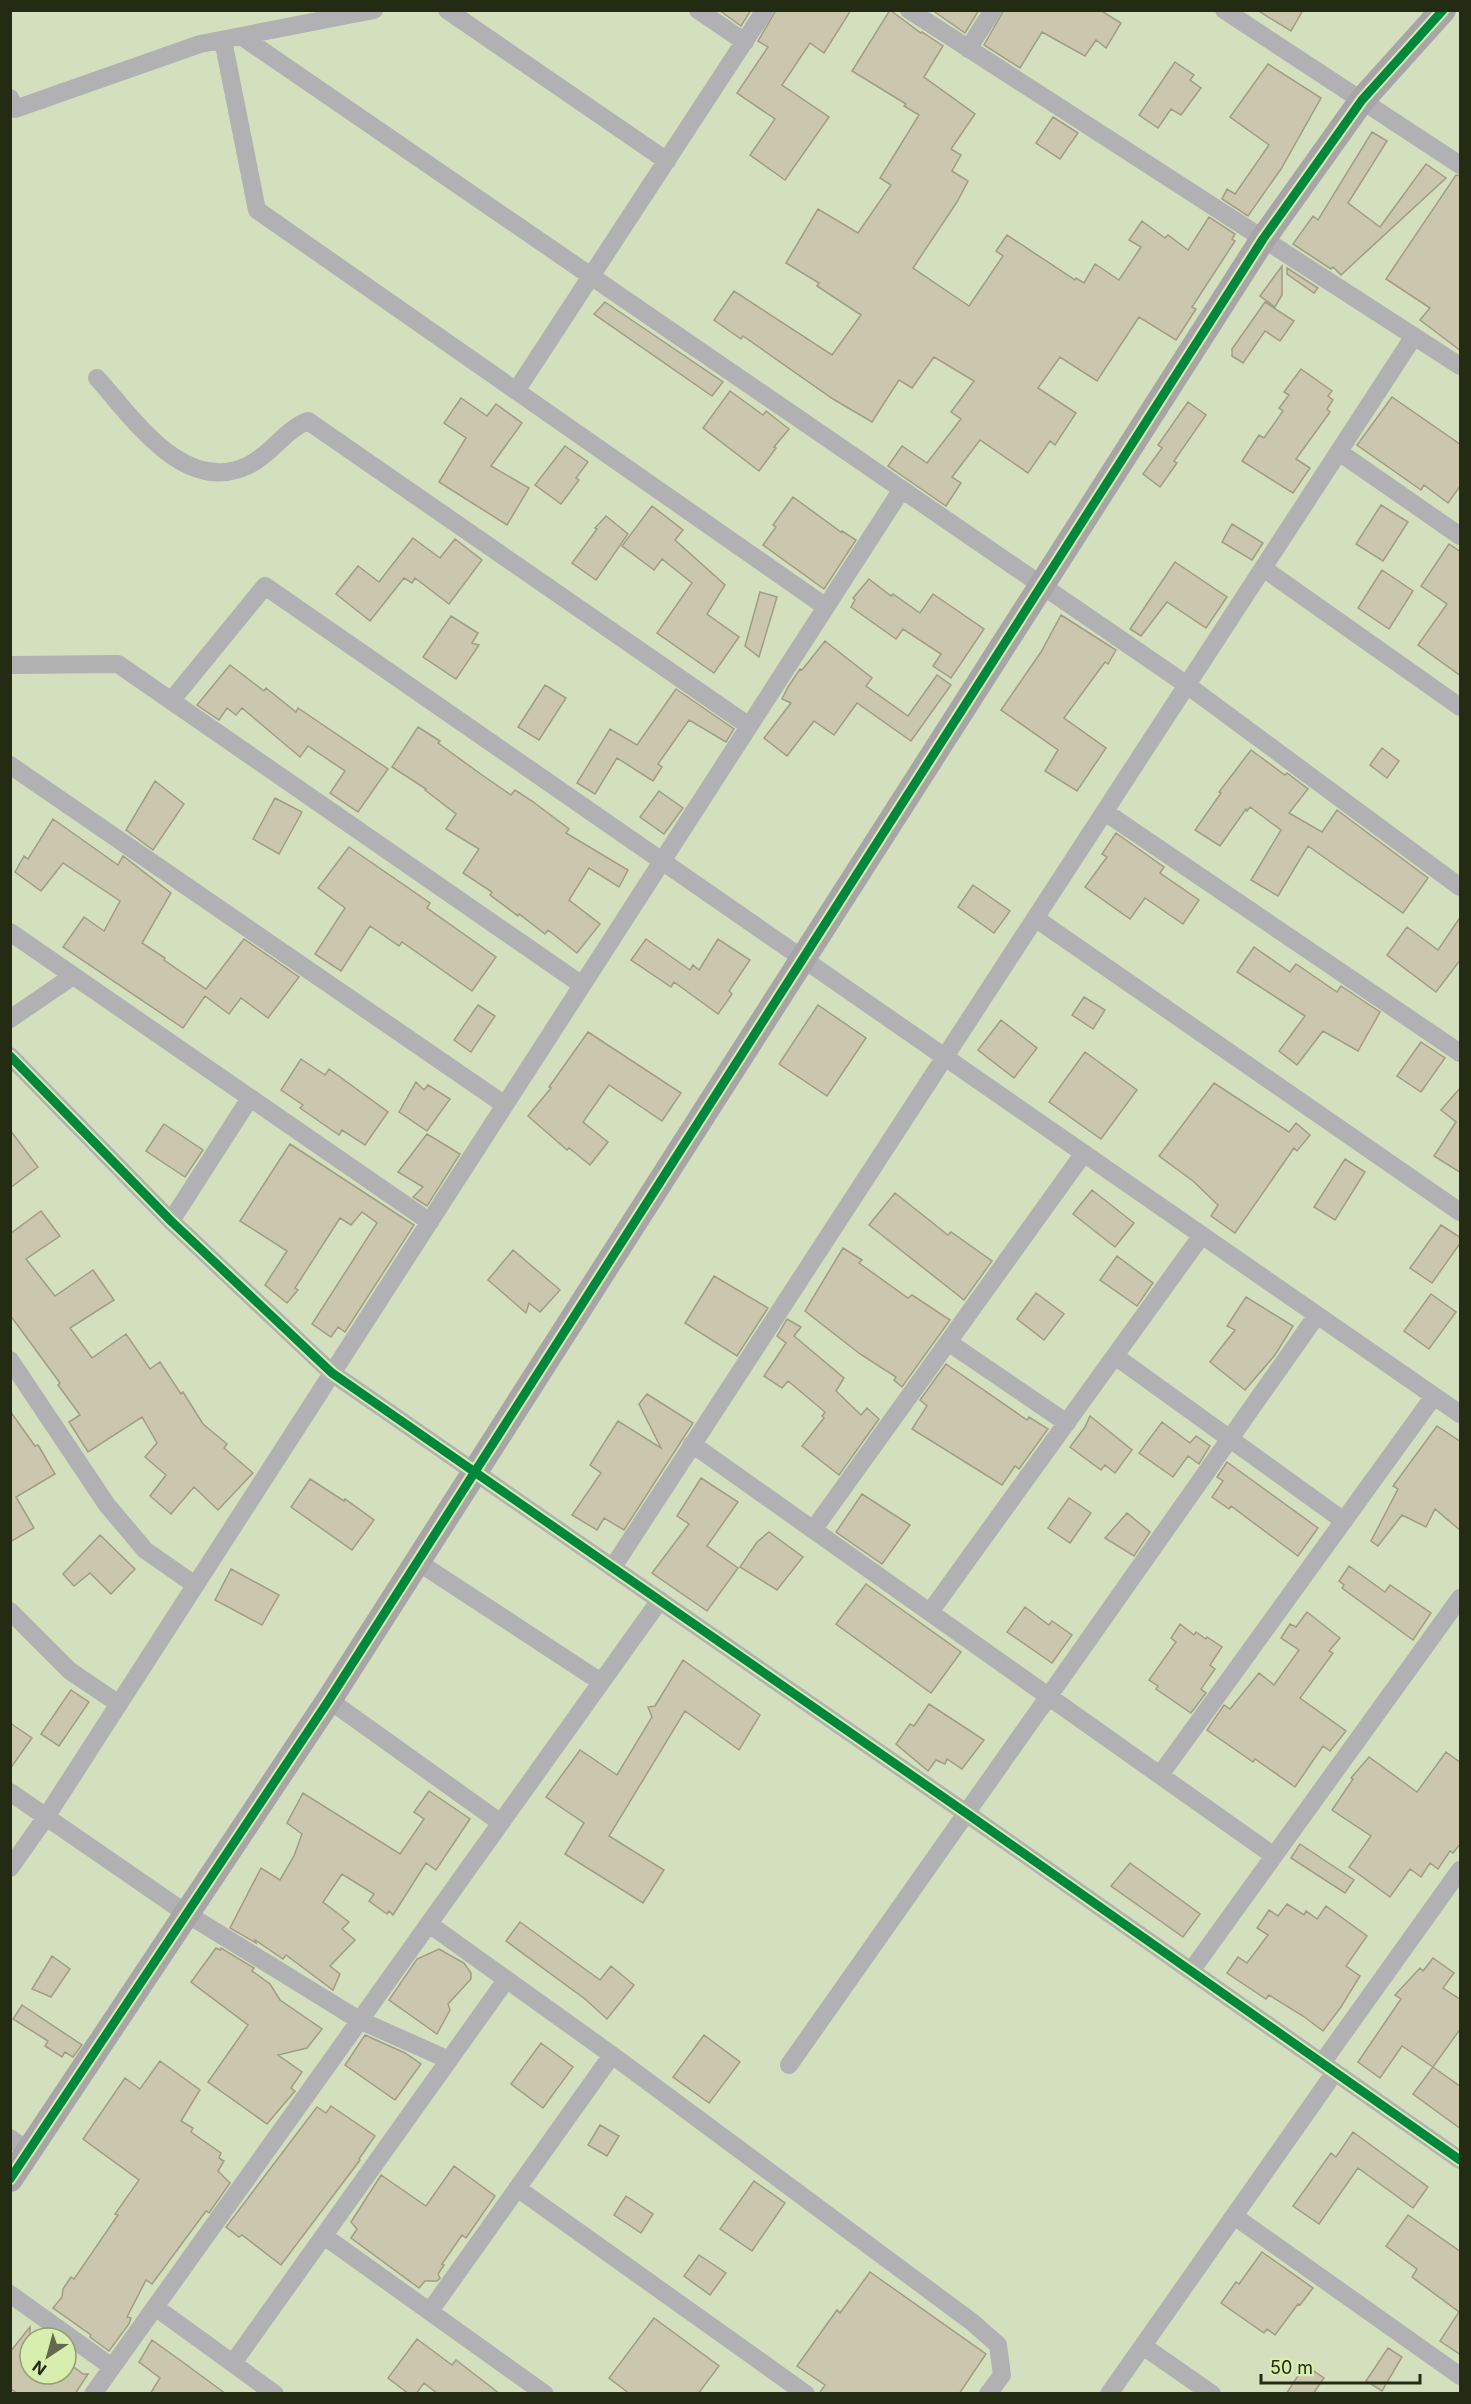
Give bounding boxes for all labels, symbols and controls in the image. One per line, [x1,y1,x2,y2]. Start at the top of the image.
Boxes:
north arrow [18,2326,78,2386]
scale bar [1261,2347,1420,2385]
text: N [28,2356,50,2380]
text: 50 m [1270,2357,1313,2378]

